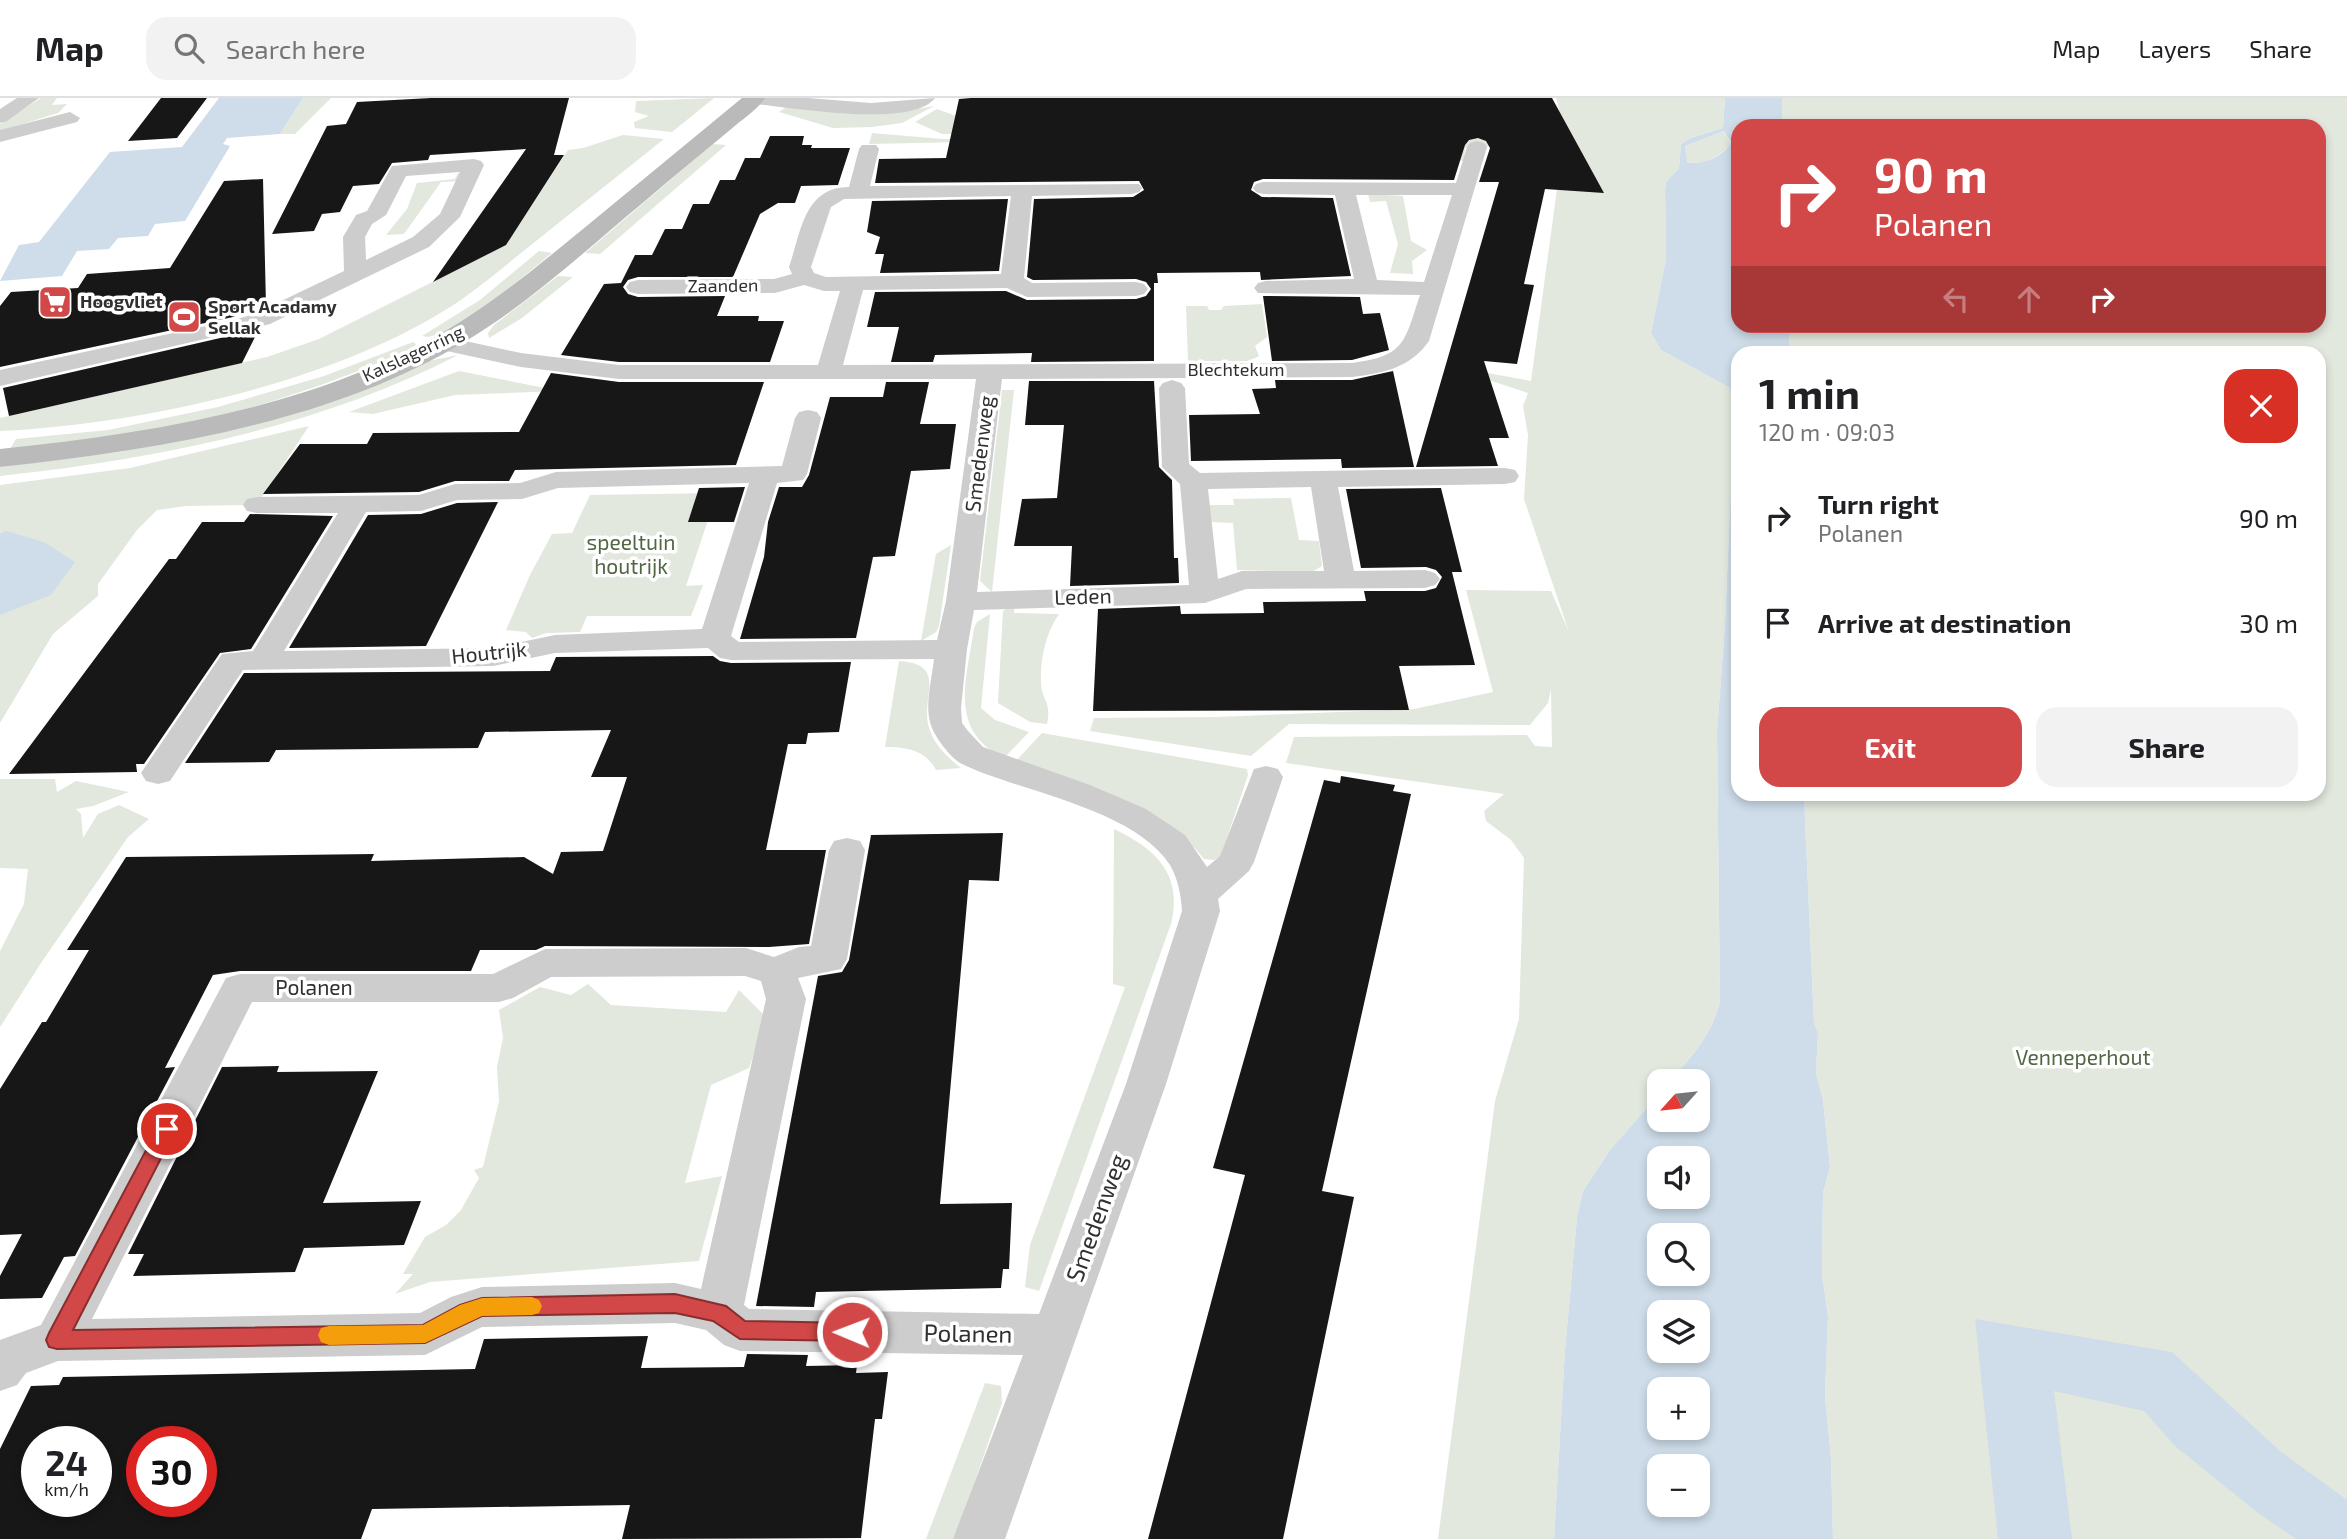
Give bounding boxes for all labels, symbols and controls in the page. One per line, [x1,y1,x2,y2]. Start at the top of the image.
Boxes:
search box [146,17,636,80]
text: Map [35,28,104,68]
icon: search [170,29,208,67]
text: Search here [226,33,365,64]
text: Map [2052,34,2100,63]
text: Layers [2138,34,2211,63]
text: Share [2249,34,2312,63]
text: 90 m [1874,144,1988,203]
icon: right [1759,147,1850,238]
text: Polanen [1874,204,1992,242]
street label: Zaanden [687,273,759,297]
icon: left [1937,280,1975,318]
icon: ahead [2010,280,2048,318]
icon: right [2083,280,2121,318]
supermarket icon: Hoogvliet [36,283,74,321]
place label: Hoogvliet [80,290,163,312]
place label: Sport Acadamy Sellak [208,295,338,338]
sports icon: Sport Acadamy Sellak [165,298,203,336]
street label: Kalslagerring [358,320,467,386]
street label: Blechtekum [1187,358,1285,380]
text: 1 min [1759,367,1860,417]
button: close [2224,369,2298,443]
street label: Smedenweg [959,394,998,514]
text: 120 m · 09:03 [1759,418,1895,446]
text: Turn right [1818,488,1939,519]
icon: right [1759,499,1797,537]
text: 90 m [2239,502,2298,533]
text: Polanen [1818,519,1903,547]
park label: speeltuin houtrijk [587,529,675,579]
street label: Leden [1054,582,1112,609]
icon: arrive [1759,604,1797,642]
text: Arrive at destination [1818,607,2071,638]
text: 30 m [2239,607,2298,638]
street label: Houtrijk [450,635,528,669]
button: Exit [1759,707,2022,787]
button: Share [2036,707,2298,787]
street label: Polanen [275,974,353,999]
park label: Venneperhout [2016,1044,2150,1069]
north arrow [1647,1069,1710,1132]
map controls [1647,1069,1710,1517]
pin [137,1099,197,1159]
icon: arrive [148,1110,186,1148]
button: sound [1647,1146,1710,1209]
street label: Smedenweg [1059,1150,1132,1285]
button: search [1647,1223,1710,1286]
position arrow [815,1295,889,1369]
button: layers [1647,1300,1710,1363]
street label: Polanen [923,1317,1013,1348]
button: + [1647,1377,1710,1440]
speed limit sign: 30 [126,1426,217,1517]
text: 24 [45,1441,88,1483]
button: − [1647,1454,1710,1517]
text: km/h [44,1478,89,1500]

